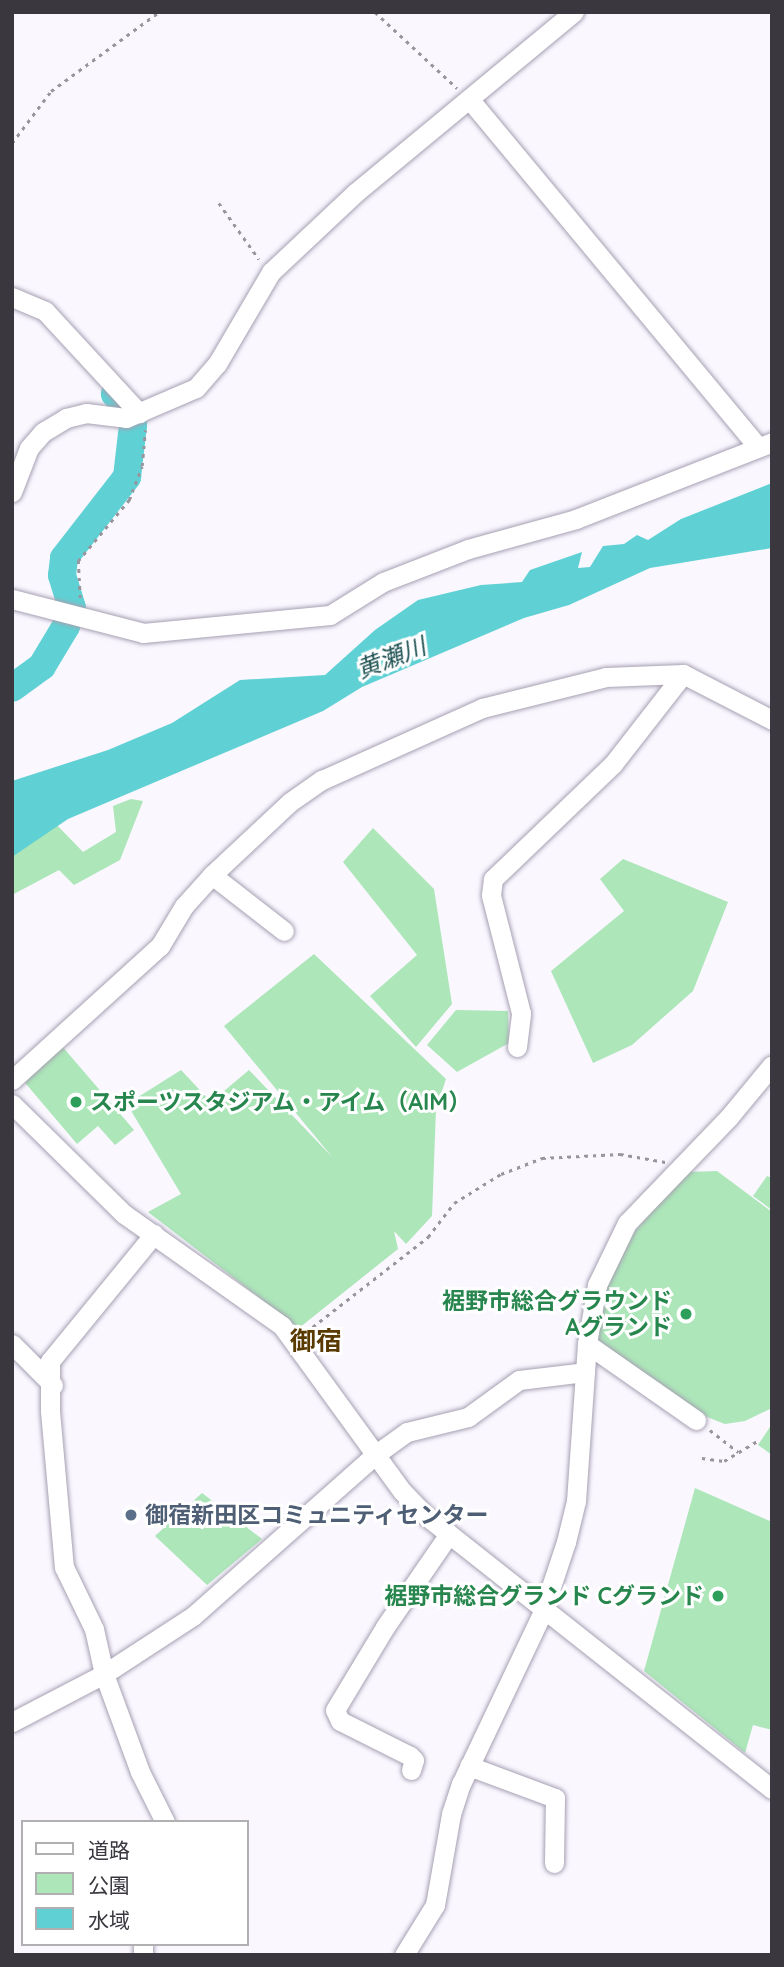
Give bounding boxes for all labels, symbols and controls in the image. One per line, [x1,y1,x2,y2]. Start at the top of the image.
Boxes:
water label: 黄瀬川 [352,632,430,684]
place label: スポーツスタジアム・アイム（AIM） [90,1088,475,1116]
marker: スポーツスタジアム・アイム（AIM） [68,1094,84,1110]
place label: 裾野市総合グラウンド Aグランド [442,1287,672,1341]
marker: 裾野市総合グラウンド Aグランド [678,1306,694,1322]
district label: 御宿 [290,1325,342,1357]
place label: 御宿新田区コミュニティセンター [145,1501,490,1529]
marker: 御宿新田区コミュニティセンター [123,1507,139,1523]
place label: 裾野市総合グランド Cグランド [384,1582,704,1610]
marker: 裾野市総合グランド Cグランド [710,1588,726,1604]
legend [21,1820,248,1946]
text: 道路 [88,1837,130,1863]
text: 公園 [88,1872,130,1898]
text: 水域 [88,1907,130,1933]

